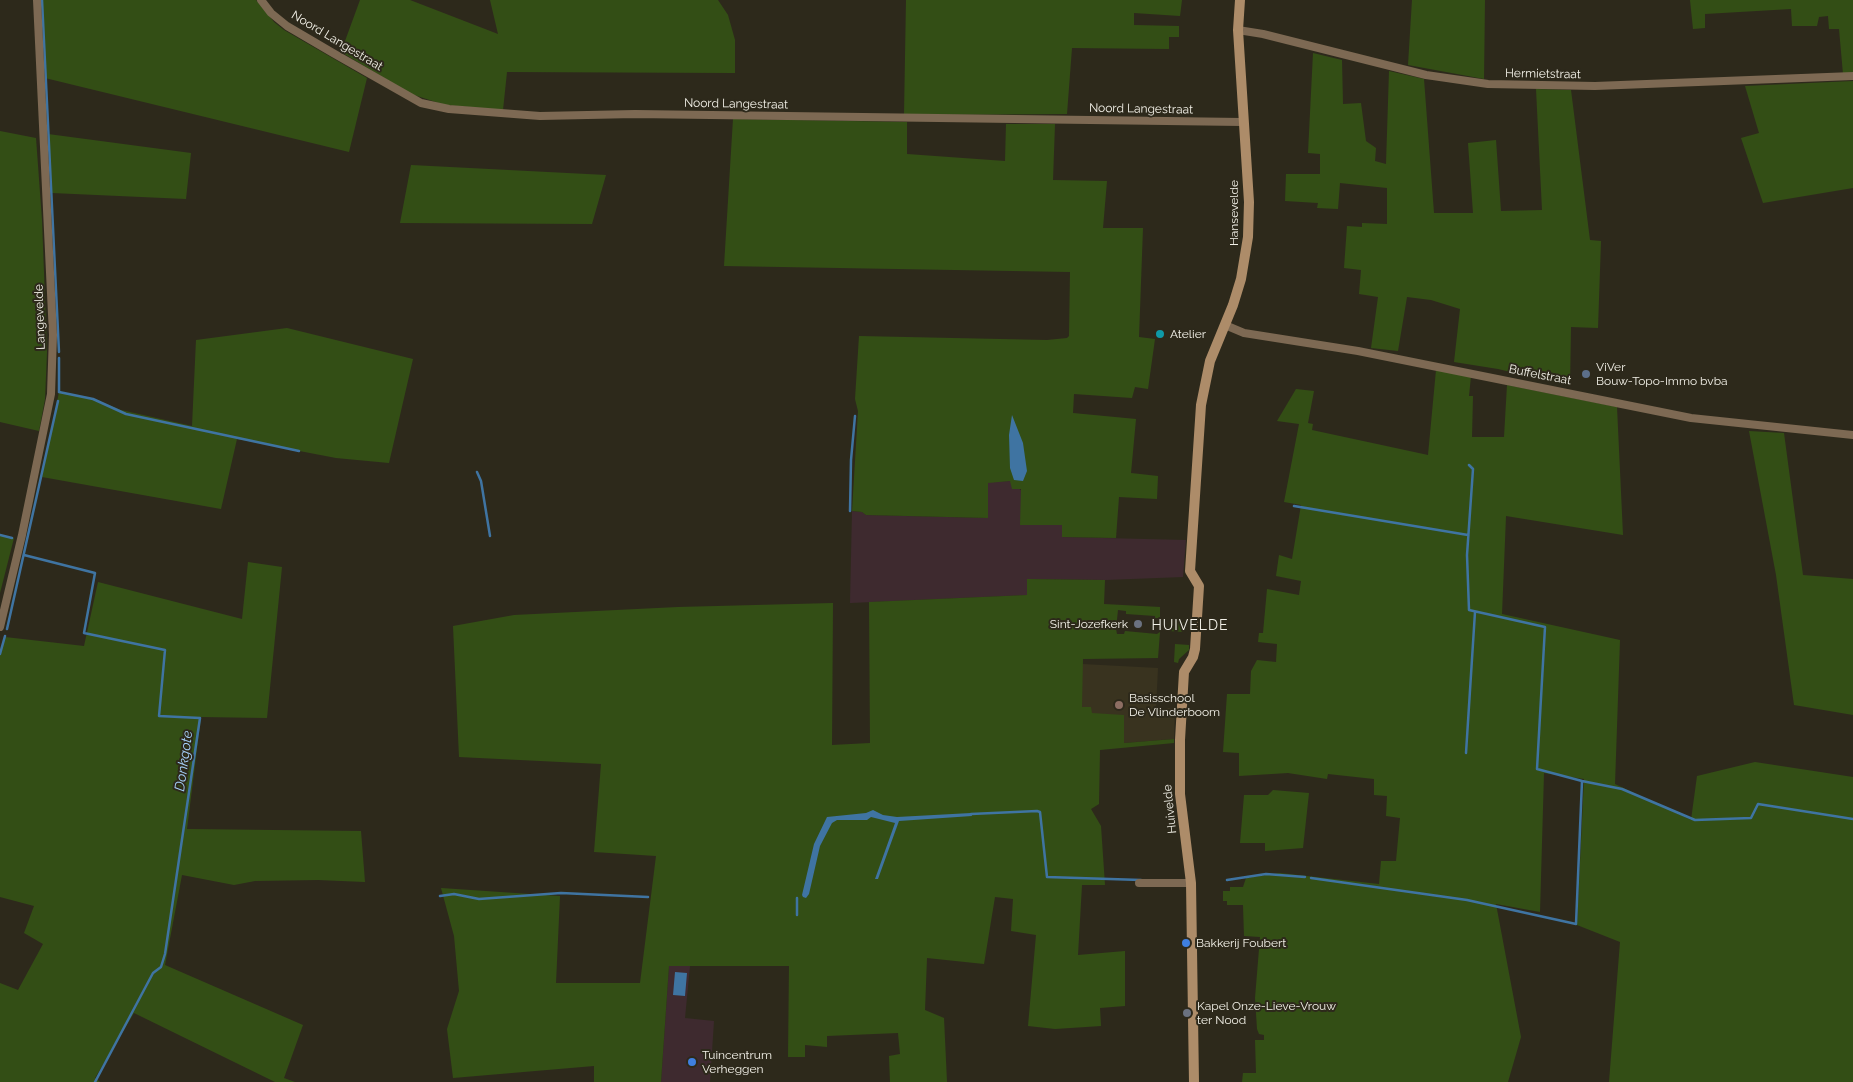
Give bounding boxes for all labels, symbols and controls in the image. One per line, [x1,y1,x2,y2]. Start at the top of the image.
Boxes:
street label: Noord Langestraat [289,8,385,74]
street label: Hermietstraat [1505,66,1581,82]
street label: Noord Langestraat [684,96,788,112]
street label: Noord Langestraat [1089,101,1193,117]
street label: Hansevelde [1227,180,1241,246]
street label: Langevelde [32,284,48,350]
place label: Atelier [1170,327,1206,341]
marker: Atelier [1154,328,1166,340]
place label: ViVer Bouw-Topo-Immo bvba [1596,360,1728,388]
street label: Buffelstraat [1508,362,1572,388]
marker: ViVer Bouw-Topo-Immo bvba [1580,368,1592,380]
place label: Sint-Jozefkerk [1050,617,1128,631]
marker: Sint-Jozefkerk [1132,618,1144,630]
district label: HUIVELDE [1150,618,1230,634]
place label: Basisschool De Vlinderboom [1129,691,1220,719]
marker: Basisschool De Vlinderboom [1113,699,1125,711]
water label: Donkgote [171,730,197,792]
street label: Huivelde [1160,784,1180,834]
place label: Bakkerij Foubert [1196,936,1286,950]
marker: Bakkerij Foubert [1180,937,1192,949]
place label: Kapel Onze-Lieve-Vrouw ter Nood [1197,999,1336,1027]
marker: Kapel Onze-Lieve-Vrouw ter Nood [1181,1007,1193,1019]
place label: Tuincentrum Verheggen [702,1048,772,1076]
marker: Tuincentrum Verheggen [686,1056,698,1068]

